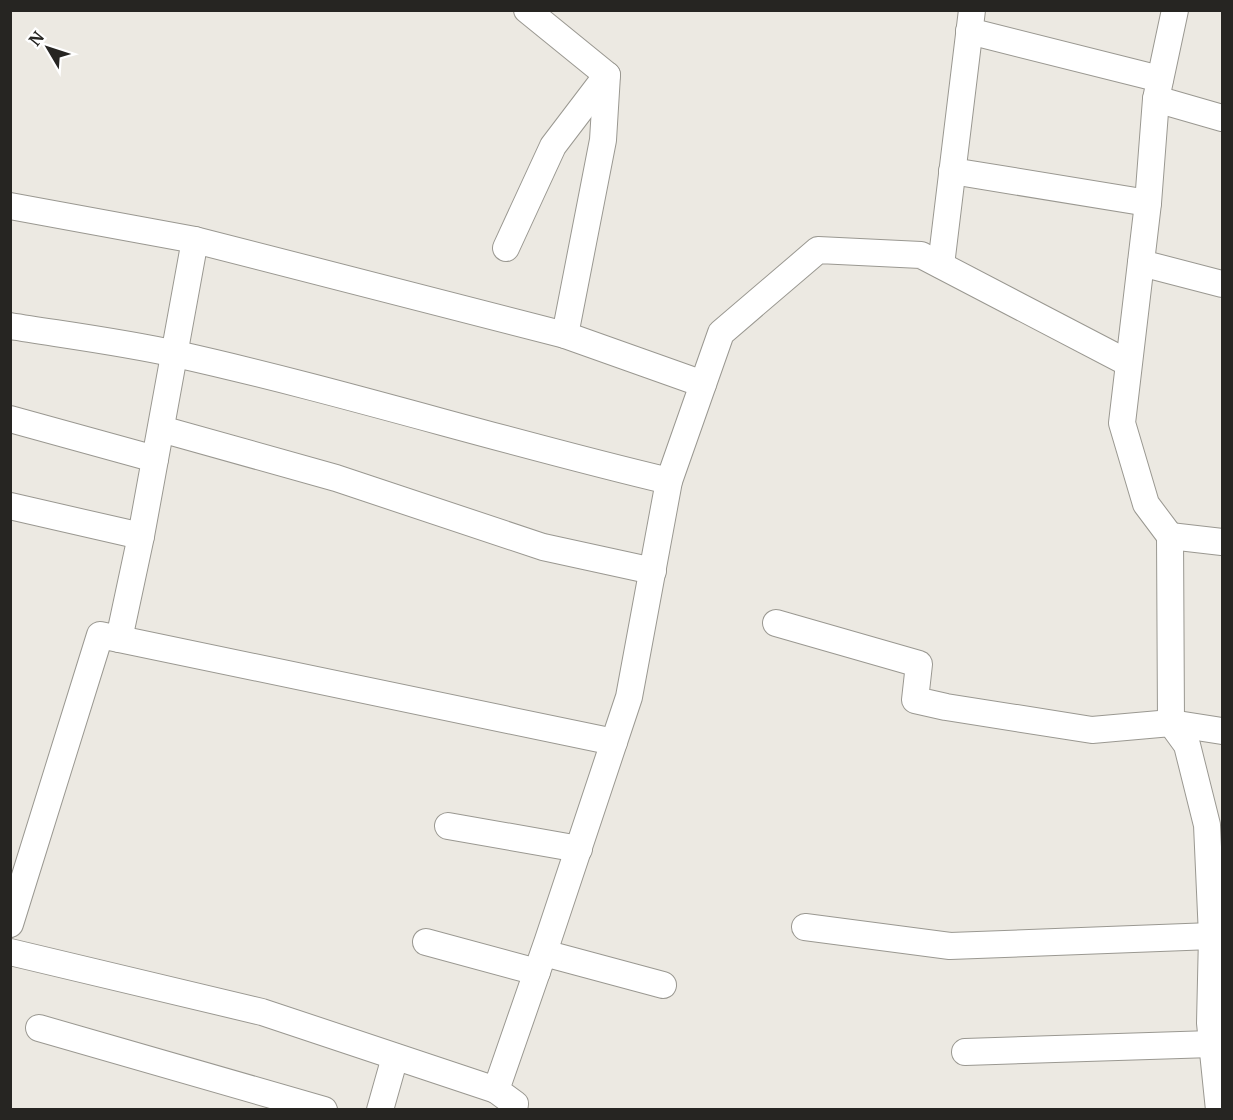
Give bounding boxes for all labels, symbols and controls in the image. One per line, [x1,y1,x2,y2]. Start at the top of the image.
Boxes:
north arrow [18,18,78,78]
text: N [25,27,48,50]

